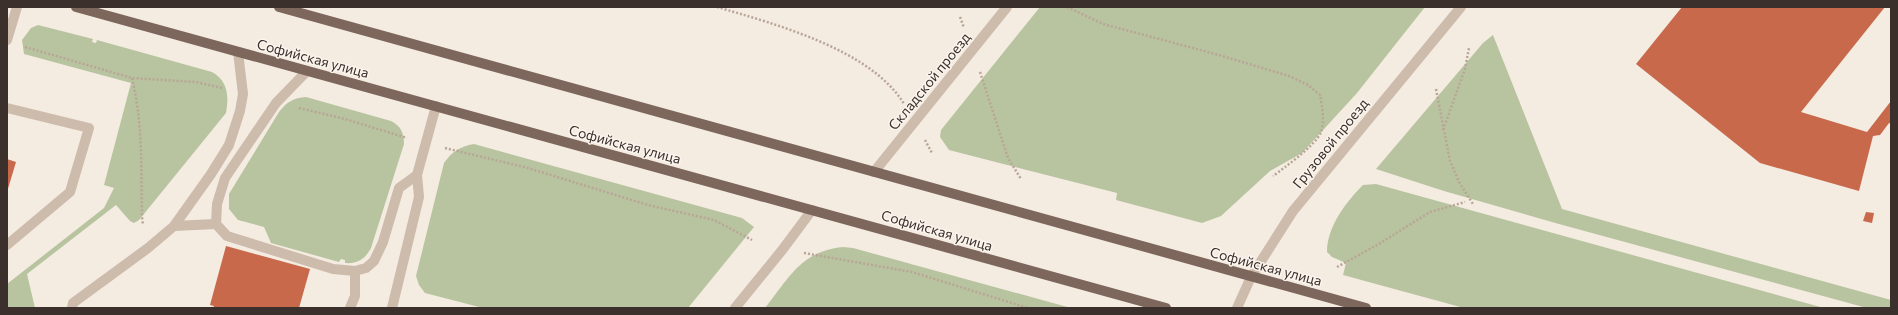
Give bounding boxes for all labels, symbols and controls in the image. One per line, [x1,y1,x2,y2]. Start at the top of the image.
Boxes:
street label: Складской проезд [884,29,974,133]
street label: Софийская улица [255,35,371,81]
street label: Грузовой проезд [1289,95,1371,191]
street label: Софийская улица [567,121,683,167]
street label: Софийская улица [879,206,995,254]
street label: Софийская улица [1208,243,1324,289]

